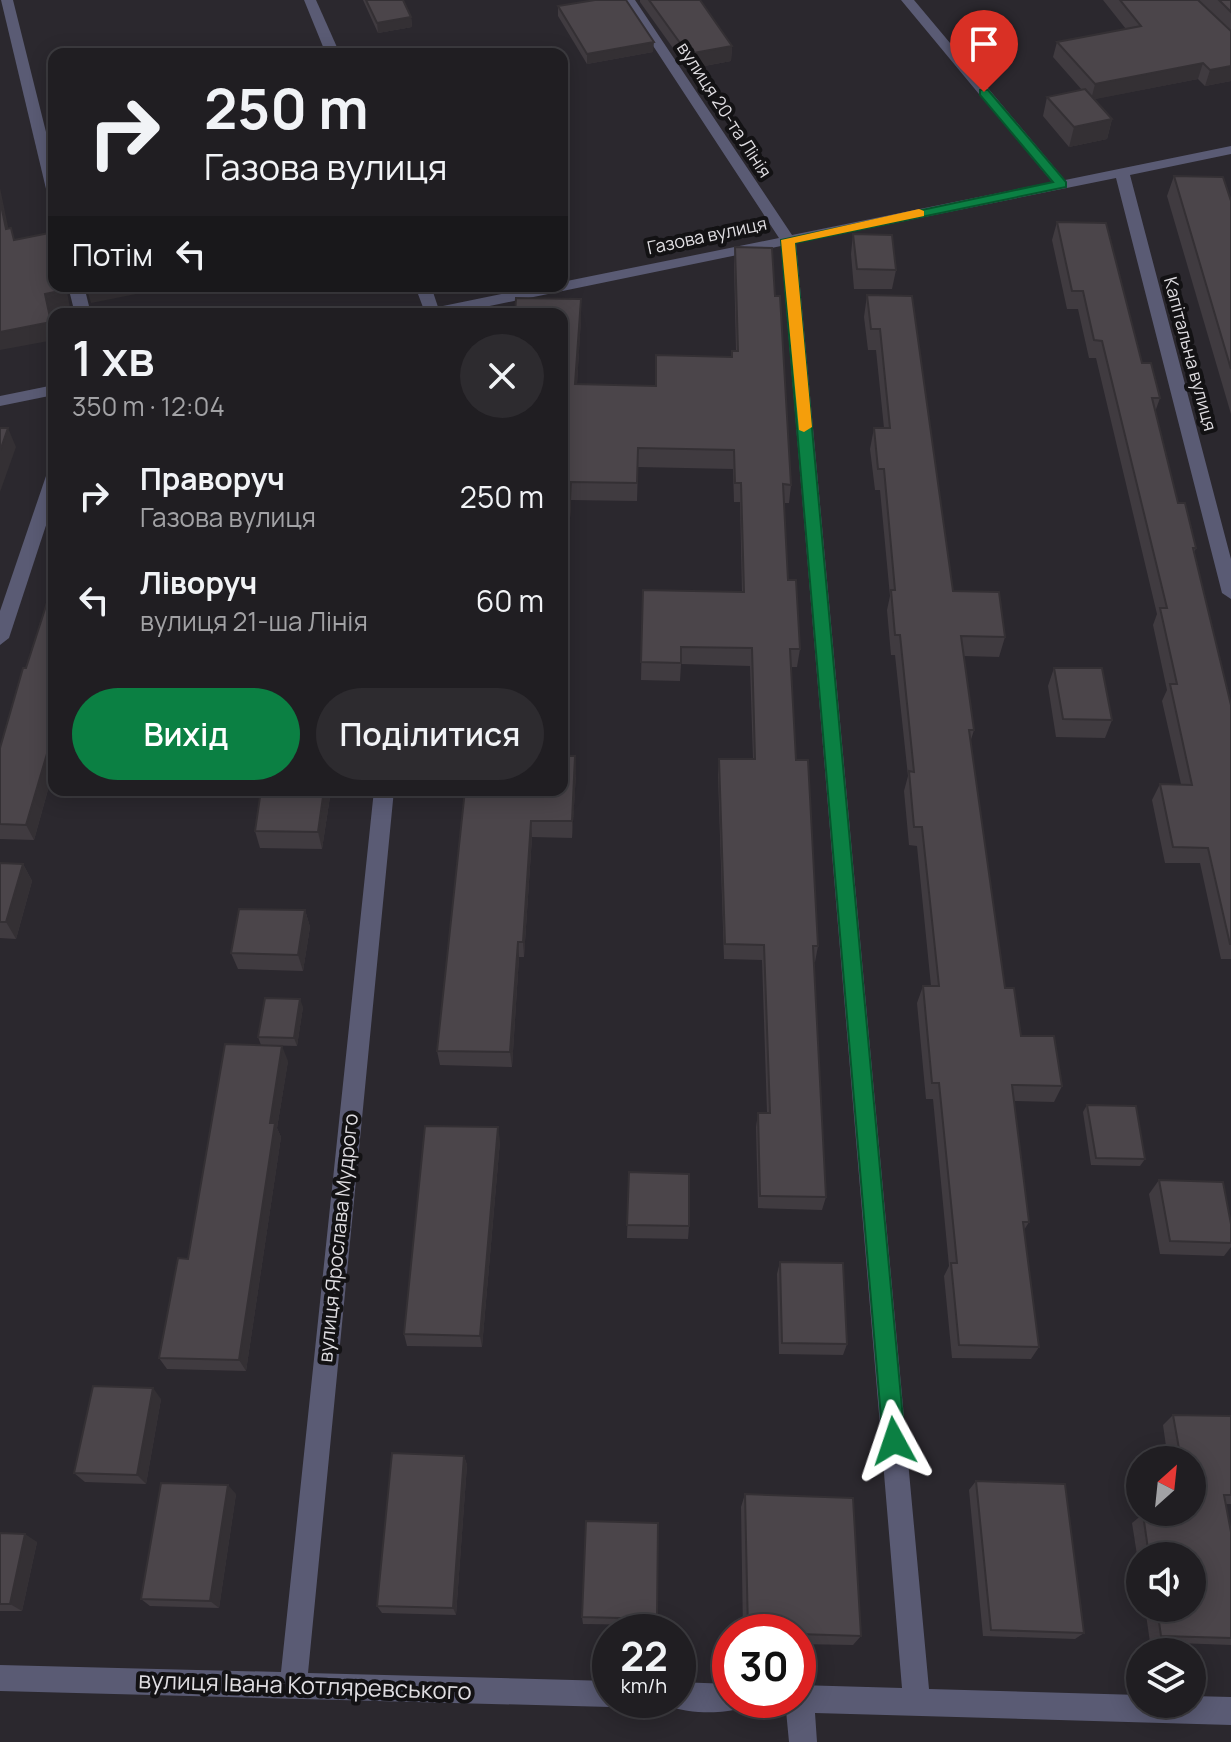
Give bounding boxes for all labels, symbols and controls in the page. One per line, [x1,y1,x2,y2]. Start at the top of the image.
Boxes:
pin [950,10,1018,92]
icon: arrive [962,22,1006,66]
street label: вулиця 20-та Лінія [672,37,778,182]
text: 250 m [204,69,369,146]
icon: right [72,80,176,184]
text: Газова вулиця [204,142,447,191]
street label: Газова вулиця [645,211,769,259]
icon: left [169,232,213,276]
text: Потім [72,234,153,275]
street label: Капітальна вулиця [1159,274,1223,433]
text: 1 хв [72,325,155,390]
button: close [460,334,544,418]
text: 350 m · 12:04 [72,388,225,424]
text: Праворуч [140,458,285,499]
icon: right [72,474,116,518]
text: 250 m [460,476,544,517]
text: Газова вулиця [140,499,316,535]
text: Ліворуч [140,562,257,603]
icon: left [72,578,116,622]
text: 60 m [476,580,544,621]
text: вулиця 21-ша Лінія [140,603,368,639]
button: Вихід [72,688,300,780]
button: Поділитися [316,688,544,780]
street label: вулиця Ярослава Мудрого [311,1112,364,1364]
position arrow [852,1399,936,1483]
north arrow [1126,1446,1206,1526]
map controls [1126,1446,1206,1718]
button: sound [1126,1542,1206,1622]
speed limit sign: 30 [712,1614,816,1718]
text: 22 [620,1628,668,1683]
button: layers [1126,1638,1206,1718]
street label: вулиця Івана Котляревського [138,1662,472,1707]
text: km/h [621,1672,667,1699]

